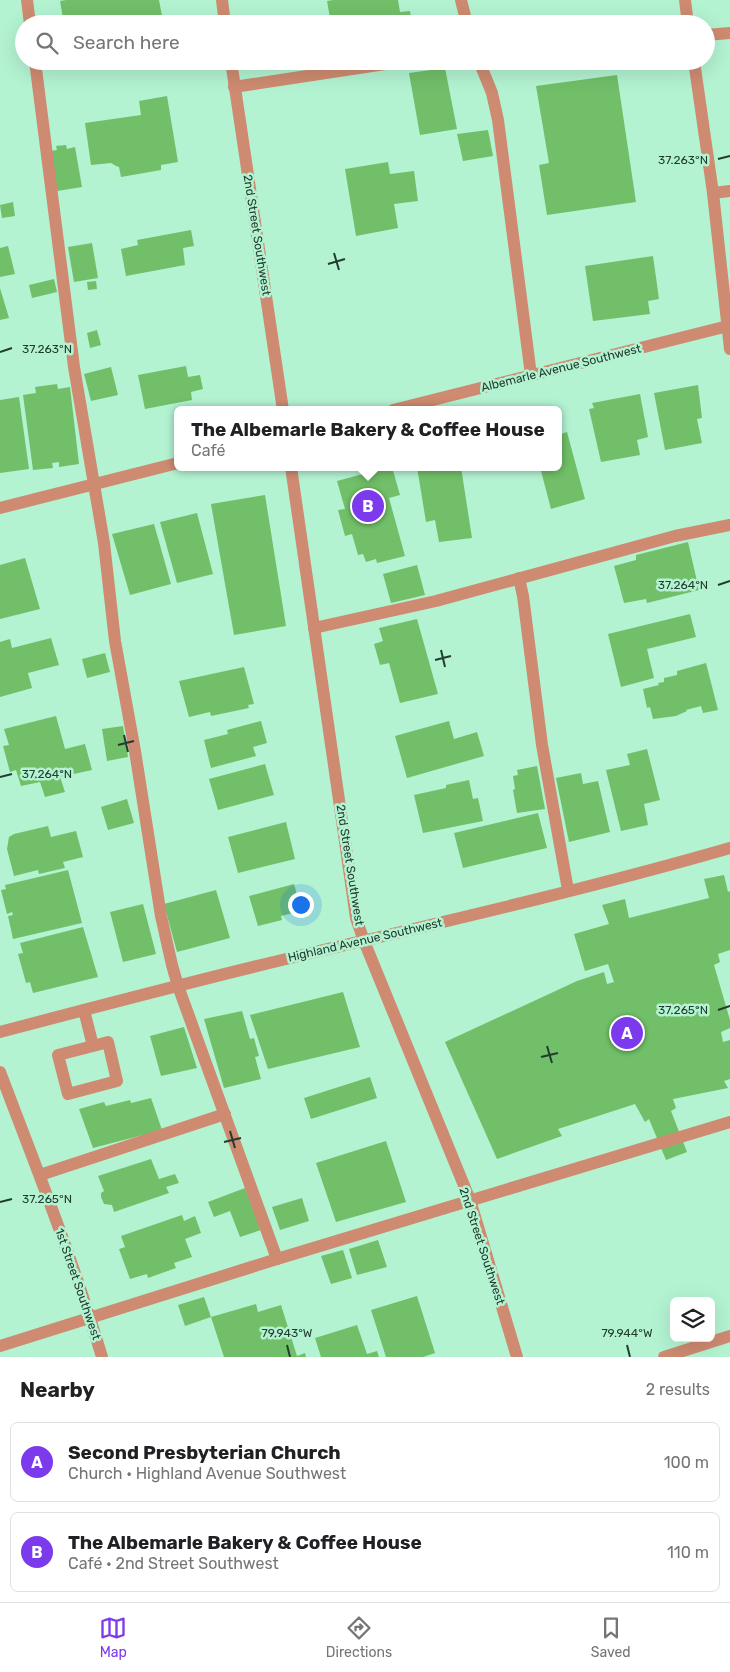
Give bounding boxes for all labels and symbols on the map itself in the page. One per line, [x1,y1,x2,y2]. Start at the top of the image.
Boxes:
text: 37.263°N [658,153,708,167]
street label: 2nd Street Southwest [241,173,274,297]
street label: Albemarle Avenue Southwest [480,341,643,395]
text: 37.263°N [22,342,72,356]
pin: B [352,487,384,525]
text: 37.264°N [658,578,708,592]
text: 37.264°N [22,767,72,781]
street label: 2nd Street Southwest [334,803,367,927]
your location [288,892,314,918]
street label: Highland Avenue Southwest [286,915,444,965]
text: 37.265°N [658,1003,708,1017]
pin: A [611,1014,643,1052]
street label: 2nd Street Southwest [456,1186,508,1307]
text: 37.265°N [22,1192,72,1206]
street label: 1st Street Southwest [52,1226,104,1342]
text: 79.943°W [262,1326,313,1340]
text: 79.944°W [601,1326,653,1340]

